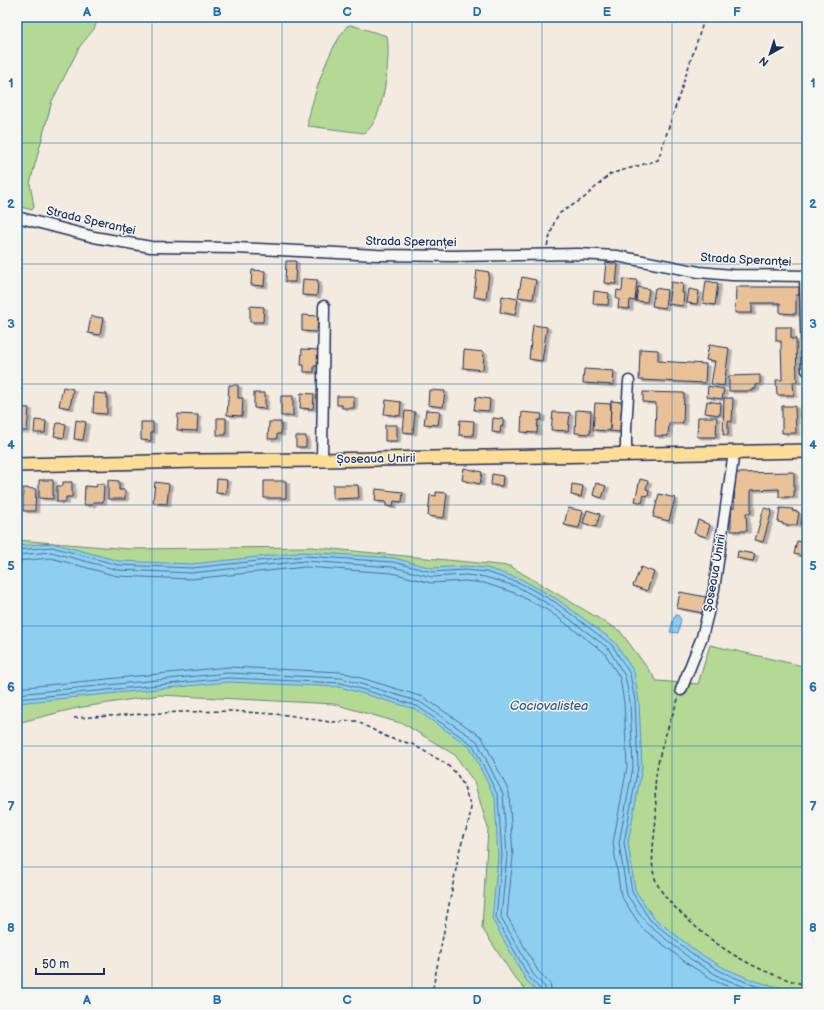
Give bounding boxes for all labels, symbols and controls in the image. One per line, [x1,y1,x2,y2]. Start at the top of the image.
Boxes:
text: A [82,4,91,20]
text: B [212,4,222,20]
text: C [342,4,352,20]
text: D [472,4,482,20]
text: E [603,4,612,20]
text: F [733,4,741,20]
north arrow [750,34,790,74]
text: N [757,54,771,69]
text: 1 [8,75,14,91]
text: 1 [810,75,816,91]
text: 2 [7,196,15,212]
text: 2 [809,196,817,212]
street label: Strada Speranței [45,203,137,239]
street label: Strada Speranței [365,234,457,250]
street label: Strada Speranței [700,250,792,270]
text: 3 [7,316,15,332]
text: 3 [809,316,817,332]
text: 4 [7,437,15,453]
text: 4 [809,437,817,453]
street label: Șoseaua Unirii [336,451,416,467]
street label: Șoseaua Unirii [701,533,729,613]
text: 5 [7,558,15,574]
text: 5 [809,558,817,574]
text: 6 [7,679,15,695]
text: 6 [809,679,817,695]
water label: Cociovalistea [510,698,588,714]
text: 7 [7,799,15,815]
text: 7 [809,799,817,815]
text: 8 [7,920,15,936]
text: 8 [809,920,817,936]
scale bar [36,950,104,976]
text: 50 m [42,957,69,972]
text: A [82,992,91,1008]
text: B [212,992,222,1008]
text: C [342,992,352,1008]
text: D [472,992,482,1008]
text: E [603,992,612,1008]
text: F [733,992,741,1008]

